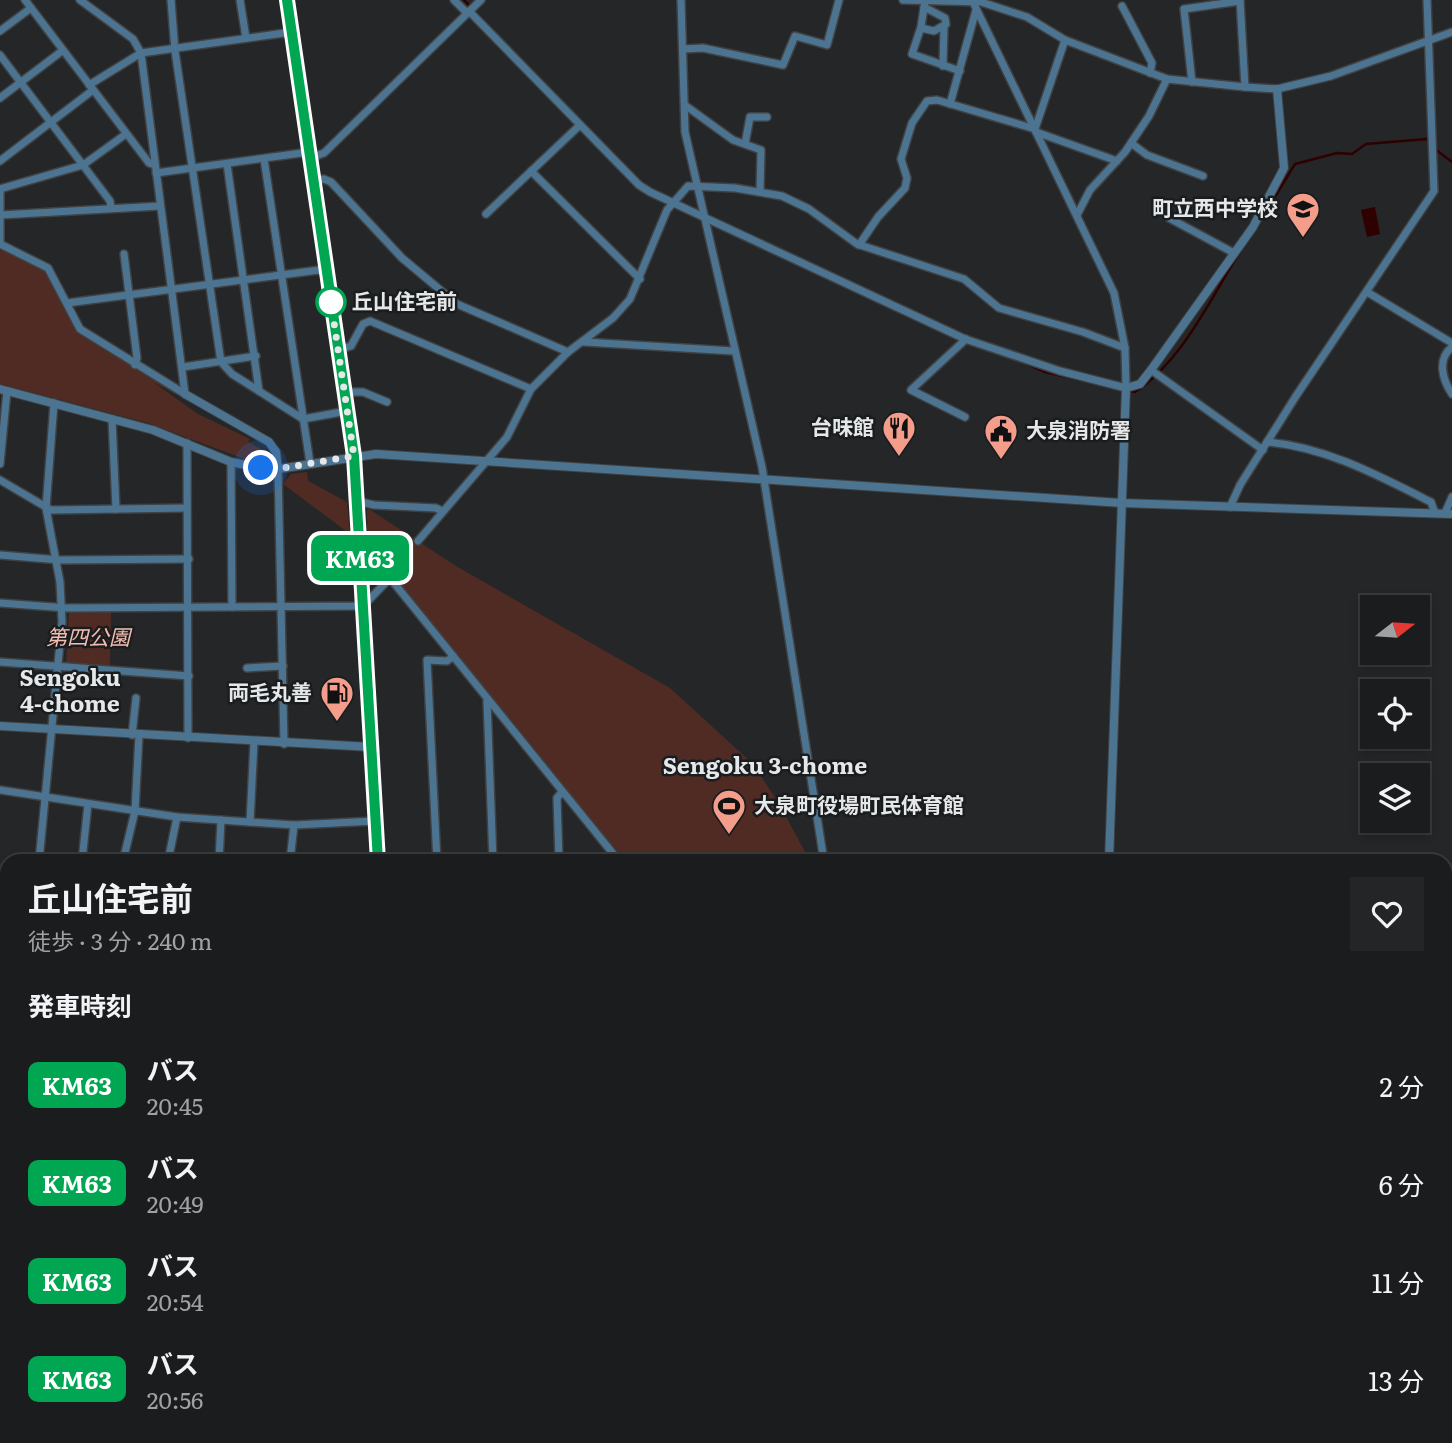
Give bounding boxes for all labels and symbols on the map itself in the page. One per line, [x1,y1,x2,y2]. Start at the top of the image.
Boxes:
school or university icon: 町立西中学校 [1284,190,1322,239]
place label: 町立西中学校 [1152,191,1278,222]
place label: 丘山住宅前 [352,284,457,315]
marker: 丘山住宅前 [316,287,346,317]
restaurant icon: 台味館 [880,409,918,458]
place label: 台味館 [811,410,874,441]
public building icon: 大泉消防署 [982,412,1020,461]
place label: 大泉消防署 [1026,413,1131,444]
your location [243,450,278,485]
line badge: KM63 [311,535,409,581]
north arrow [1360,595,1430,665]
park label: 第四公園 [46,620,133,651]
district label: Sengoku 4-chome [19,659,121,719]
fuel station icon: 両毛丸善 [318,674,356,723]
place label: 両毛丸善 [228,675,312,706]
district label: Sengoku 3-chome [663,747,867,781]
sports icon: 大泉町役場町民体育館 [710,787,748,836]
place label: 大泉町役場町民体育館 [754,788,964,819]

